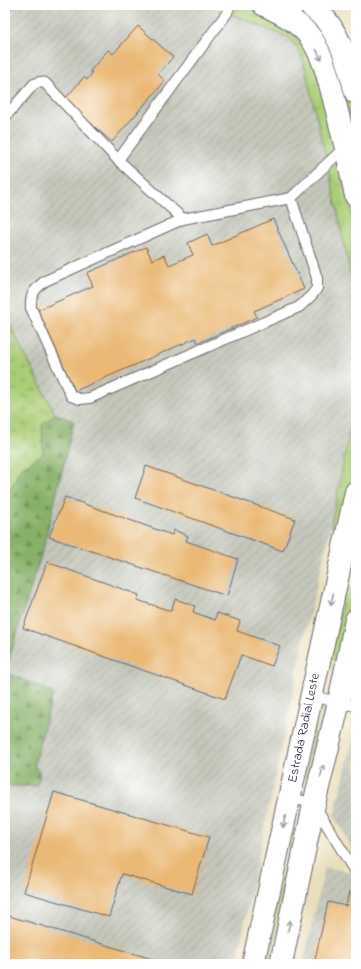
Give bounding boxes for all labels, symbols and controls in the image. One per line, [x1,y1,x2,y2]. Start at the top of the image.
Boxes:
one-way arrow [316,48,323,60]
one-way arrow [328,592,336,605]
street label: Estrada Radial Leste [283,671,325,784]
one-way arrow [319,765,326,778]
one-way arrow [280,815,288,828]
one-way arrow [285,920,293,933]

